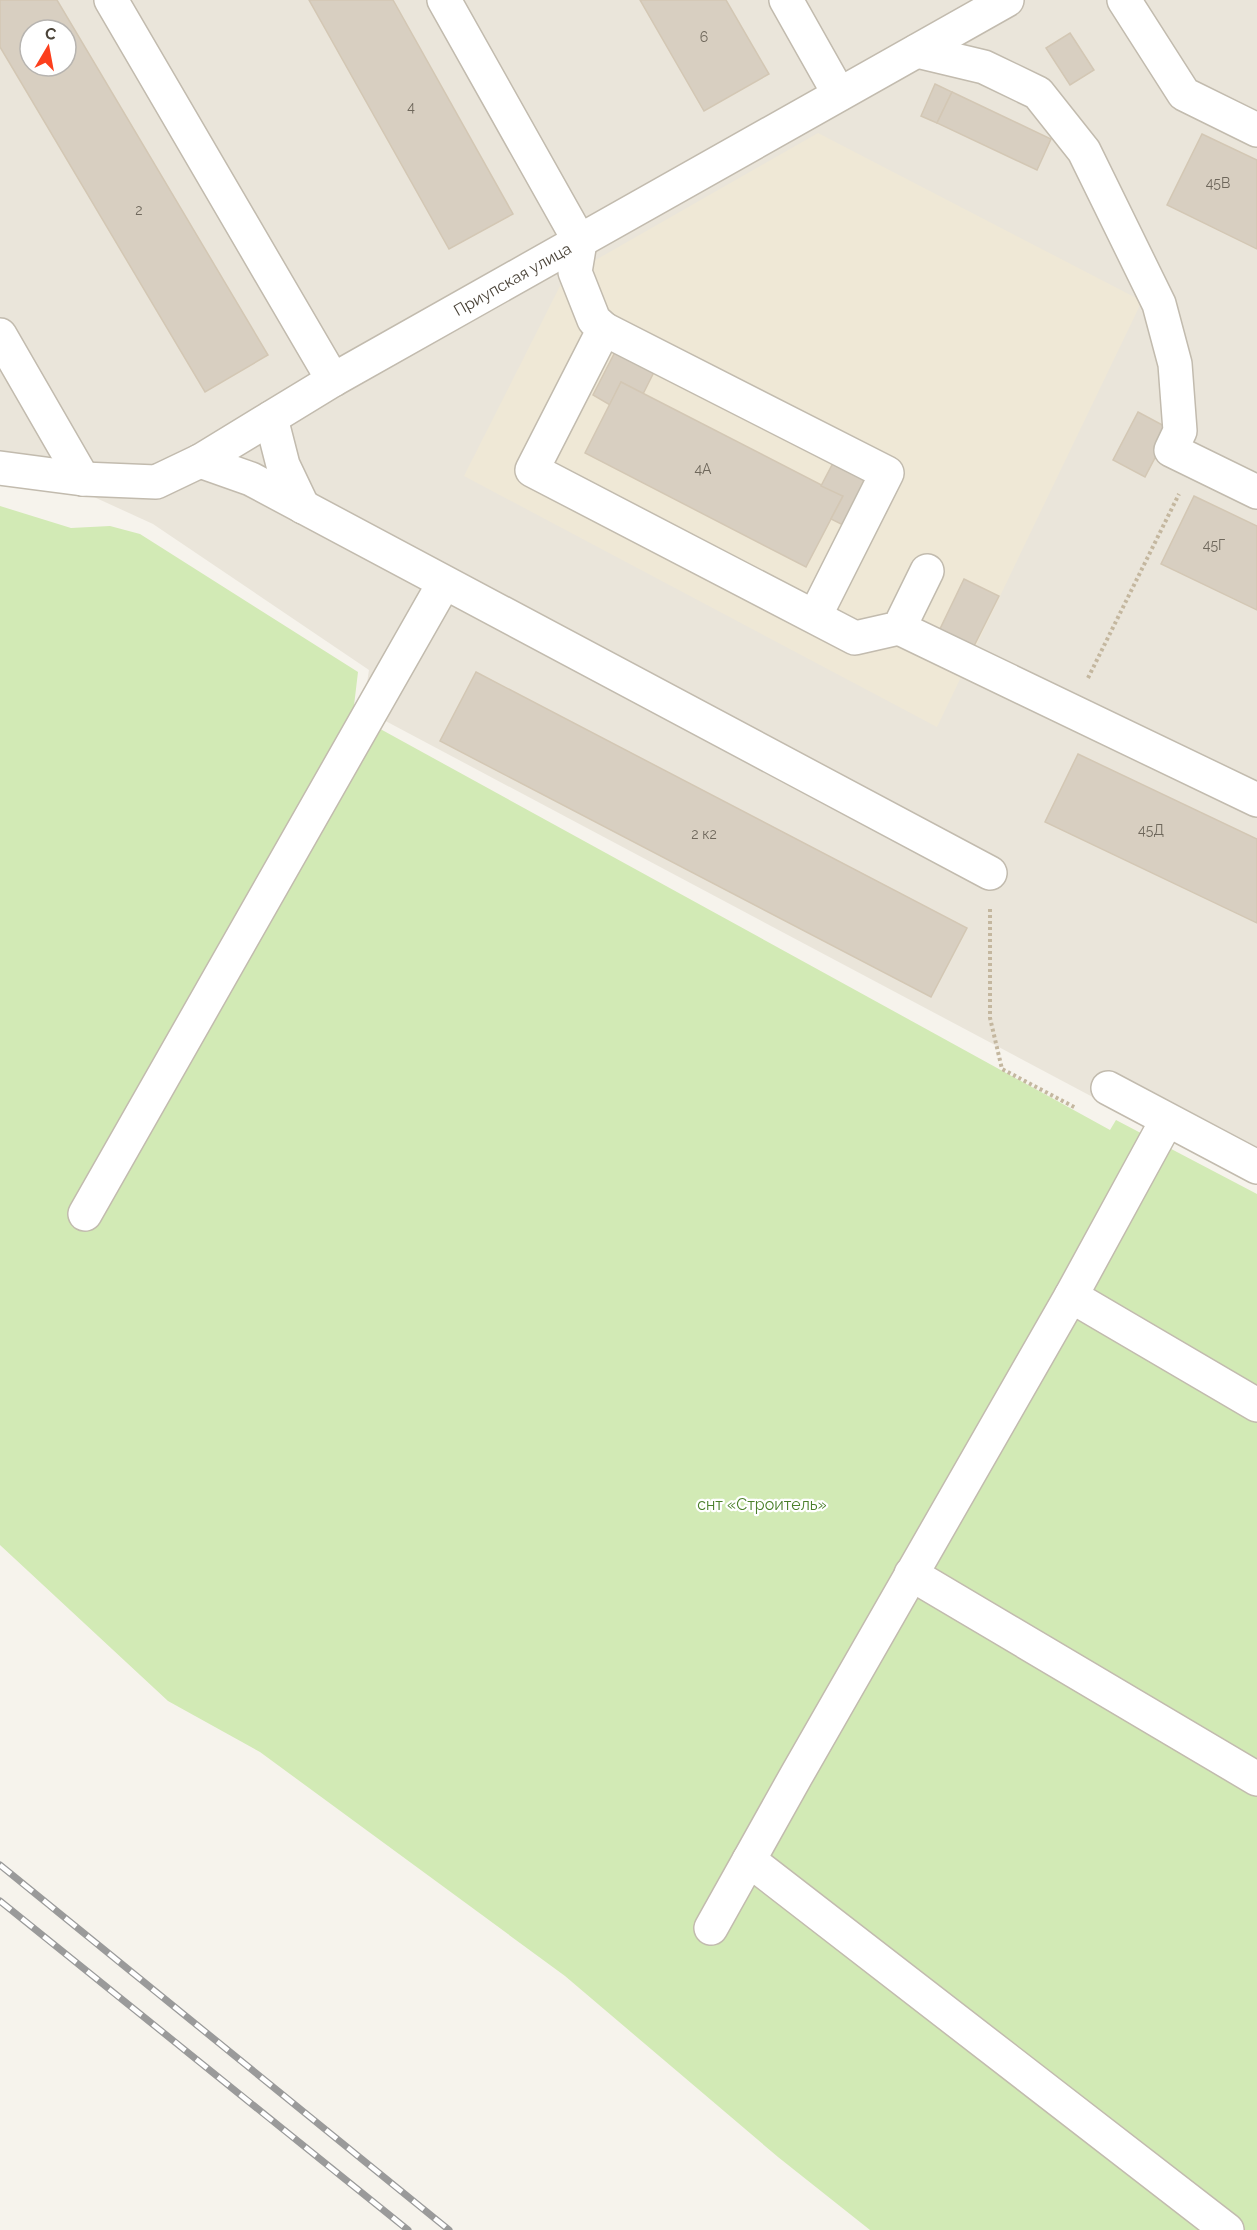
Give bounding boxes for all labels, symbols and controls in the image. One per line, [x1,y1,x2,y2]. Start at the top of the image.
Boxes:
north arrow [18,18,78,78]
text: С [43,23,58,44]
house number: 6 [700,29,708,45]
house number: 4 [407,99,415,115]
house number: 45В [1206,175,1230,191]
house number: 2 [135,202,143,218]
street label: Приупская улица [450,239,574,320]
house number: 4А [694,461,712,477]
house number: 45Г [1203,537,1225,553]
house number: 45Д [1138,822,1164,838]
house number: 2 к2 [691,826,717,842]
park label: снт «Строитель» [697,1495,827,1514]

